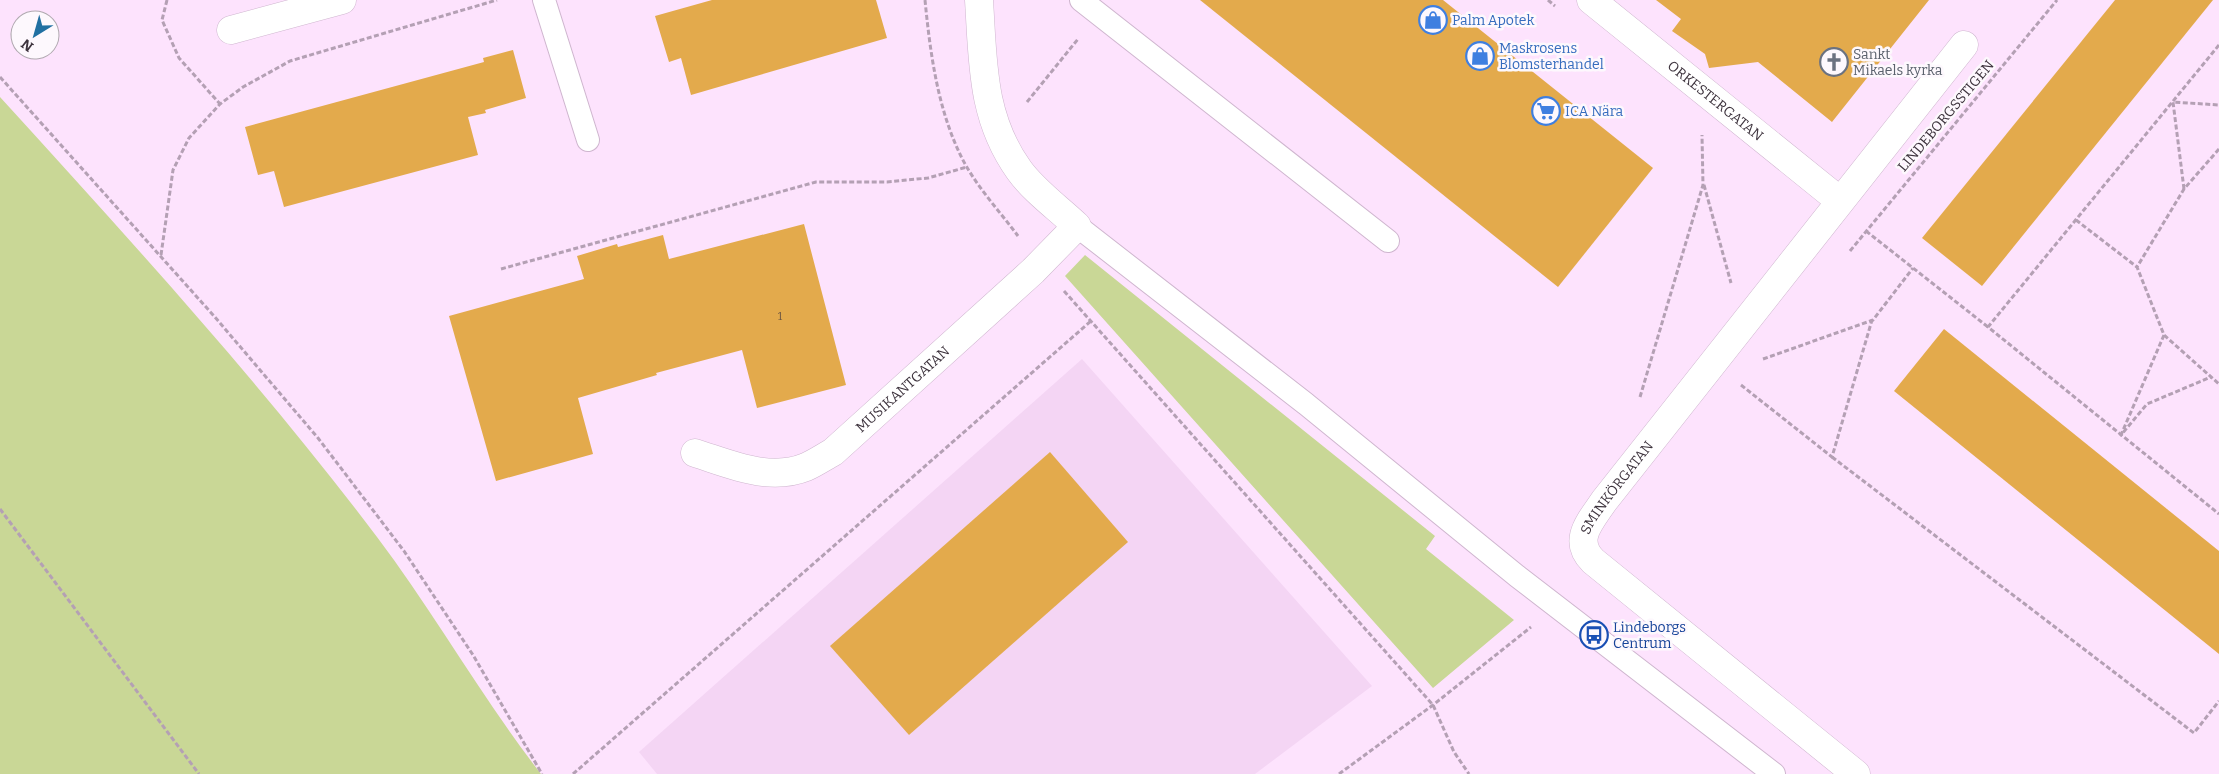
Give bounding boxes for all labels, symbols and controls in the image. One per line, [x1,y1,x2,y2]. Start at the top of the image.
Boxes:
shop icon: Palm Apotek [1418,5,1448,35]
north arrow [10,10,60,60]
place label: Palm Apotek [1452,12,1534,29]
text: N [18,35,37,55]
place label: Maskrosens Blomsterhandel [1499,40,1604,73]
shop icon: Maskrosens Blomsterhandel [1465,41,1495,71]
place label: Sankt Mikaels kyrka [1853,46,1943,79]
church icon: Sankt Mikaels kyrka [1819,47,1849,77]
street label: ORKESTERGATAN [1664,57,1767,144]
street label: LINDEBORGSSTIGEN [1894,57,1998,175]
supermarket icon: ICA Nära [1531,96,1561,126]
place label: ICA Nära [1565,103,1623,120]
house number: 1 [778,310,783,323]
street label: MUSIKANTGATAN [852,342,953,436]
street label: SMINKÖRGATAN [1577,437,1657,536]
place label: Lindeborgs Centrum [1613,619,1686,652]
bus stop icon: Lindeborgs Centrum [1579,620,1609,650]

